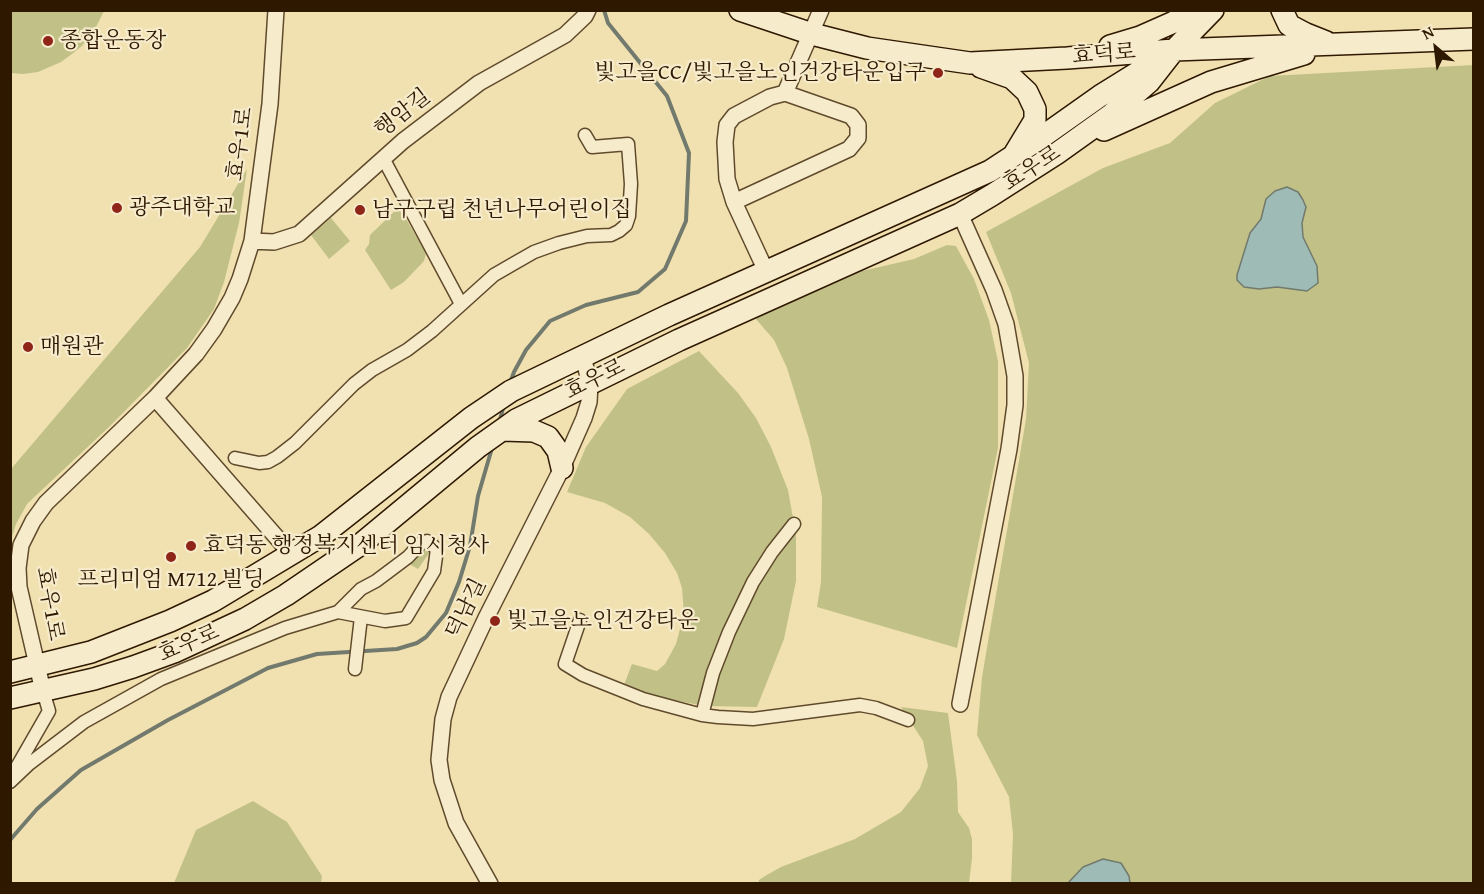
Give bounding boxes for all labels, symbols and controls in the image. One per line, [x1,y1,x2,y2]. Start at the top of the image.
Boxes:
north arrow [1406,18,1466,78]
text: N [1417,19,1438,45]
place label: 종합운동장 [60,28,166,54]
marker: 종합운동장 [41,34,55,48]
street label: 효덕로 [1071,40,1137,70]
place label: 빛고을CC/빛고을노인건강타운입구 [594,60,926,86]
marker: 빛고을CC/빛고을노인건강타운입구 [931,66,945,80]
street label: 행암길 [370,84,436,144]
street label: 효우1로 [223,105,259,183]
street label: 효우로 [998,141,1066,197]
place label: 광주대학교 [129,195,235,221]
place label: 남구구립 천년나무어린이집 [372,197,632,223]
marker: 광주대학교 [110,201,124,215]
marker: 남구구립 천년나무어린이집 [353,203,367,217]
place label: 매원관 [40,334,104,360]
marker: 매원관 [21,340,35,354]
street label: 효우로 [561,354,629,406]
place label: 효덕동 행정복지센터 임시청사 [203,533,489,559]
marker: 효덕동 행정복지센터 임시청사 [184,539,198,553]
marker: 프리미엄 M712 빌딩 [164,550,178,564]
street label: 효우1로 [30,565,68,643]
place label: 프리미엄 M712 빌딩 [77,567,265,593]
street label: 덕남길 [441,575,493,643]
place label: 빛고을노인건강타운 [507,608,698,634]
marker: 빛고을노인건강타운 [488,614,502,628]
street label: 효우로 [154,619,224,669]

